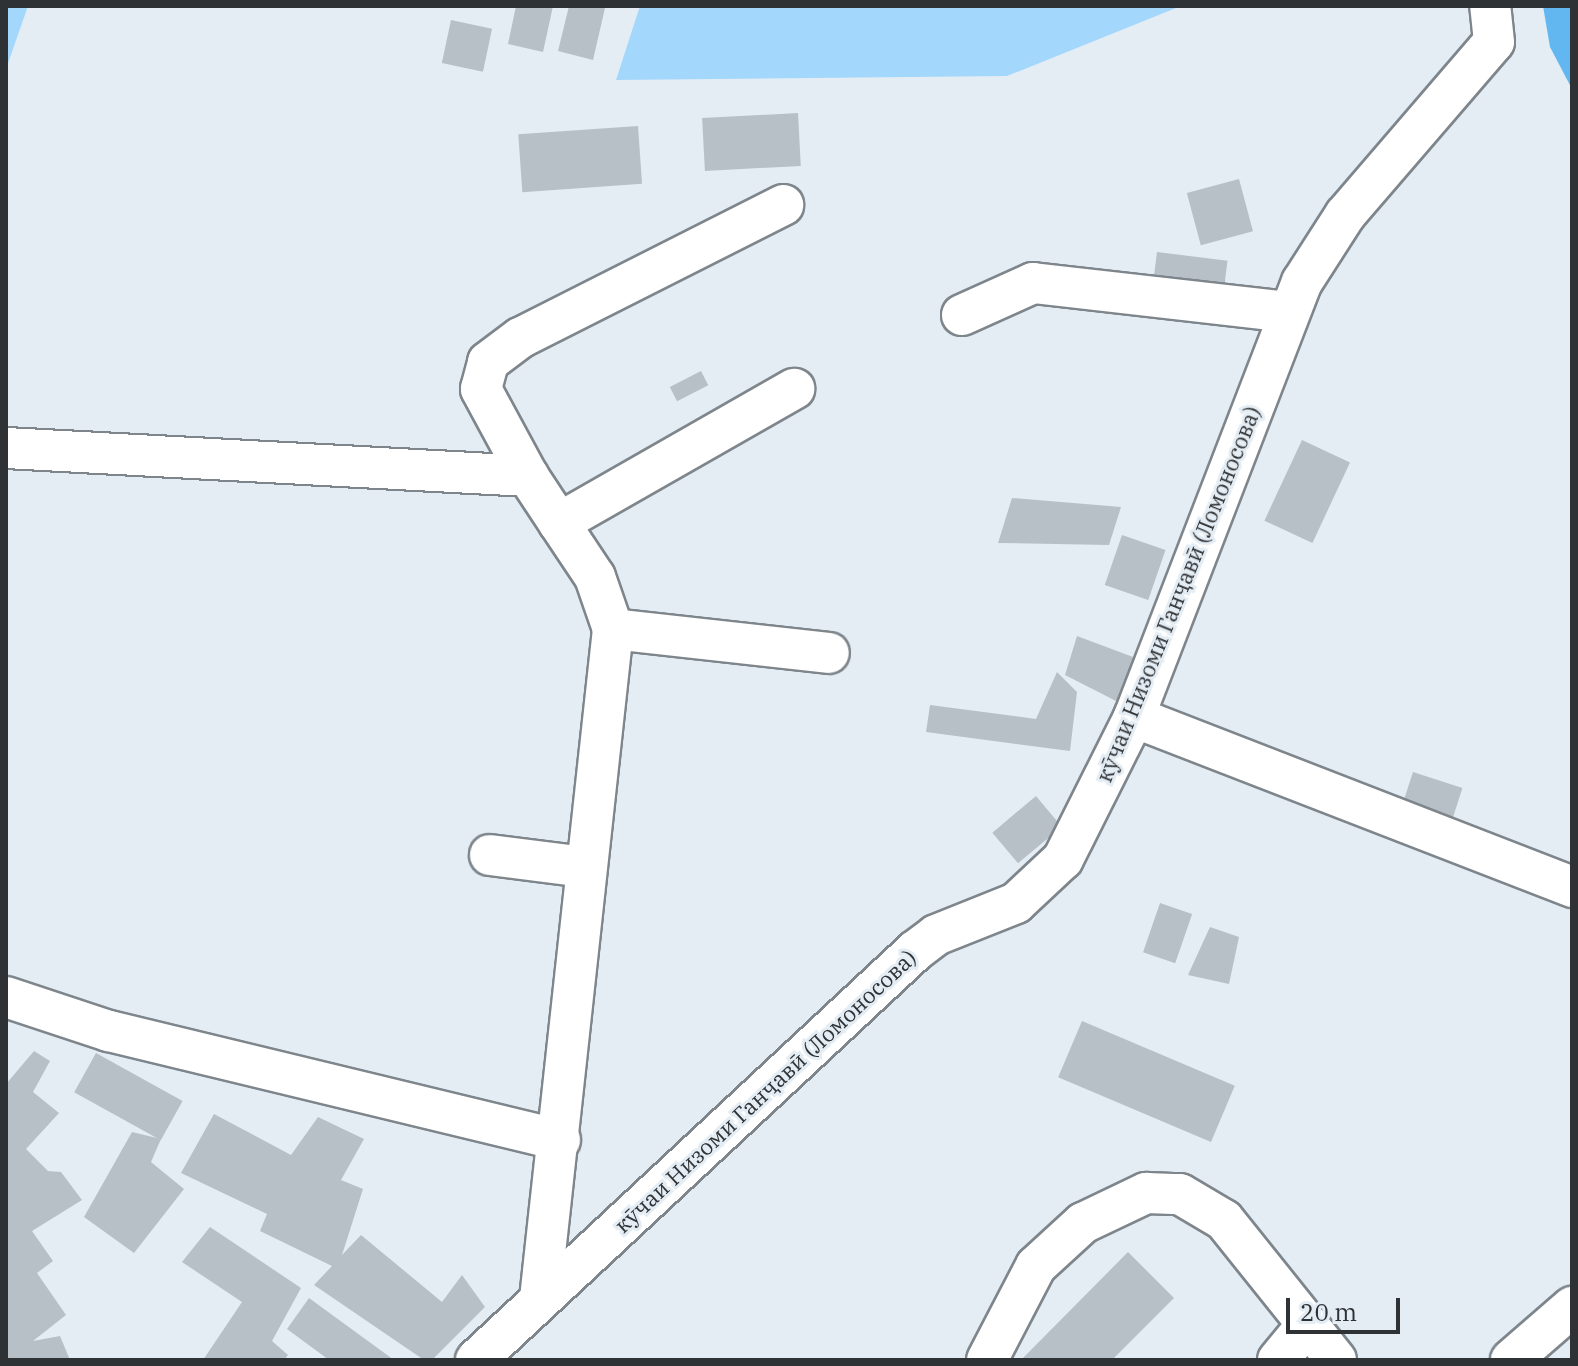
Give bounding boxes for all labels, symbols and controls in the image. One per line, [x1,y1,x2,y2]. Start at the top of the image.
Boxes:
street label: кӯчаи Низоми Ганҷавӣ (Ломоносова) [1090,402,1266,786]
street label: кӯчаи Низоми Ганҷавӣ (Ломоносова) [609,944,921,1238]
scale bar [1290,1282,1404,1332]
text: 20 m [1300,1296,1357,1328]

